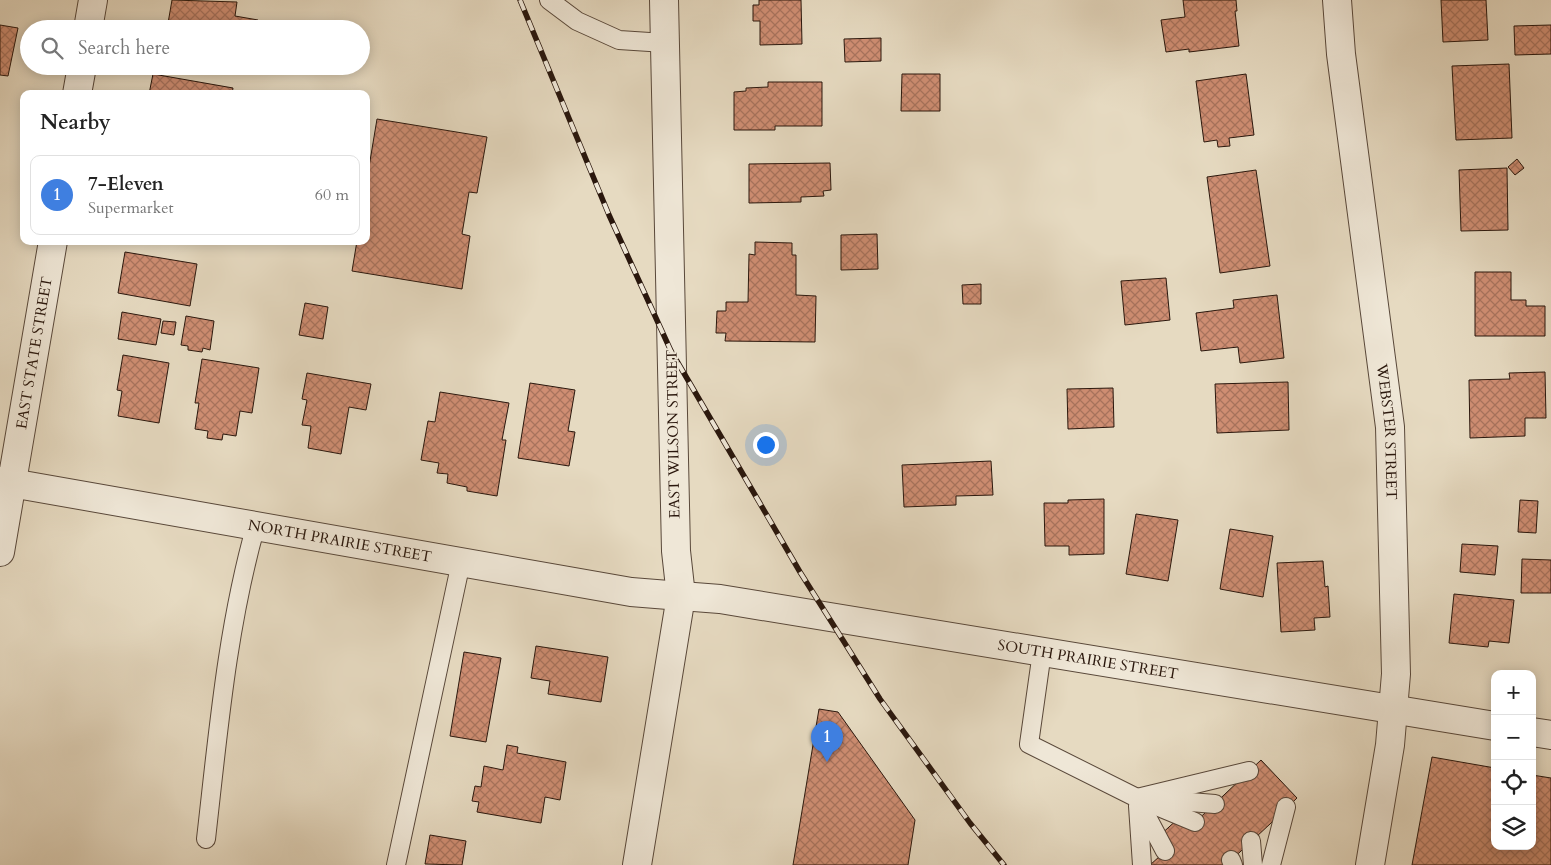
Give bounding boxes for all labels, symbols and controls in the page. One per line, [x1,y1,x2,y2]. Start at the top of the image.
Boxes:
search box [20,20,370,75]
icon: search [38,34,66,62]
text: Search here [78,35,170,61]
text: Nearby [40,108,111,137]
text: 7-Eleven [88,171,164,197]
text: 1 [53,184,61,206]
text: 60 m [315,184,349,206]
text: Supermarket [88,197,174,219]
street label: EAST STATE STREET [11,275,57,431]
street label: EAST WILSON STREET [662,349,684,519]
street label: WEBSTER STREET [1372,362,1402,500]
your location [753,432,779,458]
street label: NORTH PRAIRIE STREET [246,515,433,567]
street label: SOUTH PRAIRIE STREET [996,635,1180,684]
map controls [1491,670,1536,850]
button: + [1491,670,1536,715]
button: − [1491,715,1536,760]
pin: 1 [811,721,843,762]
button: locate [1491,760,1536,805]
button: layers [1491,805,1536,850]

